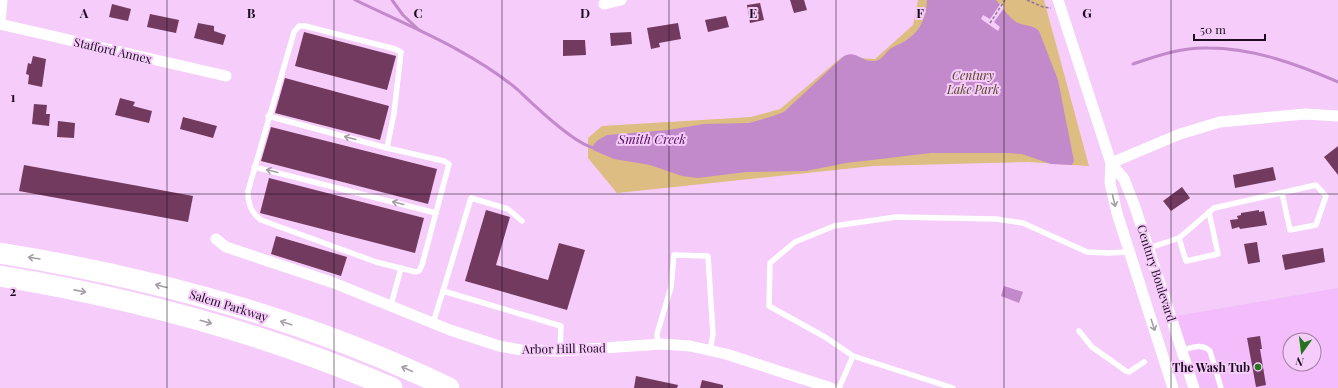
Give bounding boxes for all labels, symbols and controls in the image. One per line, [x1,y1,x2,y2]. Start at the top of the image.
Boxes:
text: A [79,4,89,21]
text: B [247,4,256,21]
text: C [413,4,423,21]
text: D [580,4,590,21]
text: E [749,4,757,21]
text: F [916,4,924,21]
text: G [1082,4,1092,21]
scale bar [1194,16,1265,42]
text: 50 m [1200,21,1226,37]
street label: Stafford Annex [72,33,154,67]
park label: Century Lake Park [946,67,999,97]
text: 1 [11,88,16,105]
water label: Smith Creek [617,130,686,147]
one-way arrow [343,133,356,141]
one-way arrow [266,167,279,175]
one-way arrow [1111,194,1118,207]
one-way arrow [392,199,405,207]
street label: Century Boulevard [1134,223,1180,324]
one-way arrow [28,254,41,262]
one-way arrow [155,281,168,289]
text: 2 [10,282,17,299]
street label: Salem Parkway [188,285,270,325]
one-way arrow [73,287,86,295]
one-way arrow [280,318,292,326]
one-way arrow [1150,318,1157,331]
one-way arrow [199,319,212,326]
north arrow [1282,332,1322,372]
street label: Arbor Hill Road [521,339,606,357]
text: N [1294,354,1305,370]
place label: The Wash Tub [1172,359,1250,375]
marker: The Wash Tub [1253,362,1263,372]
one-way arrow [402,365,414,373]

